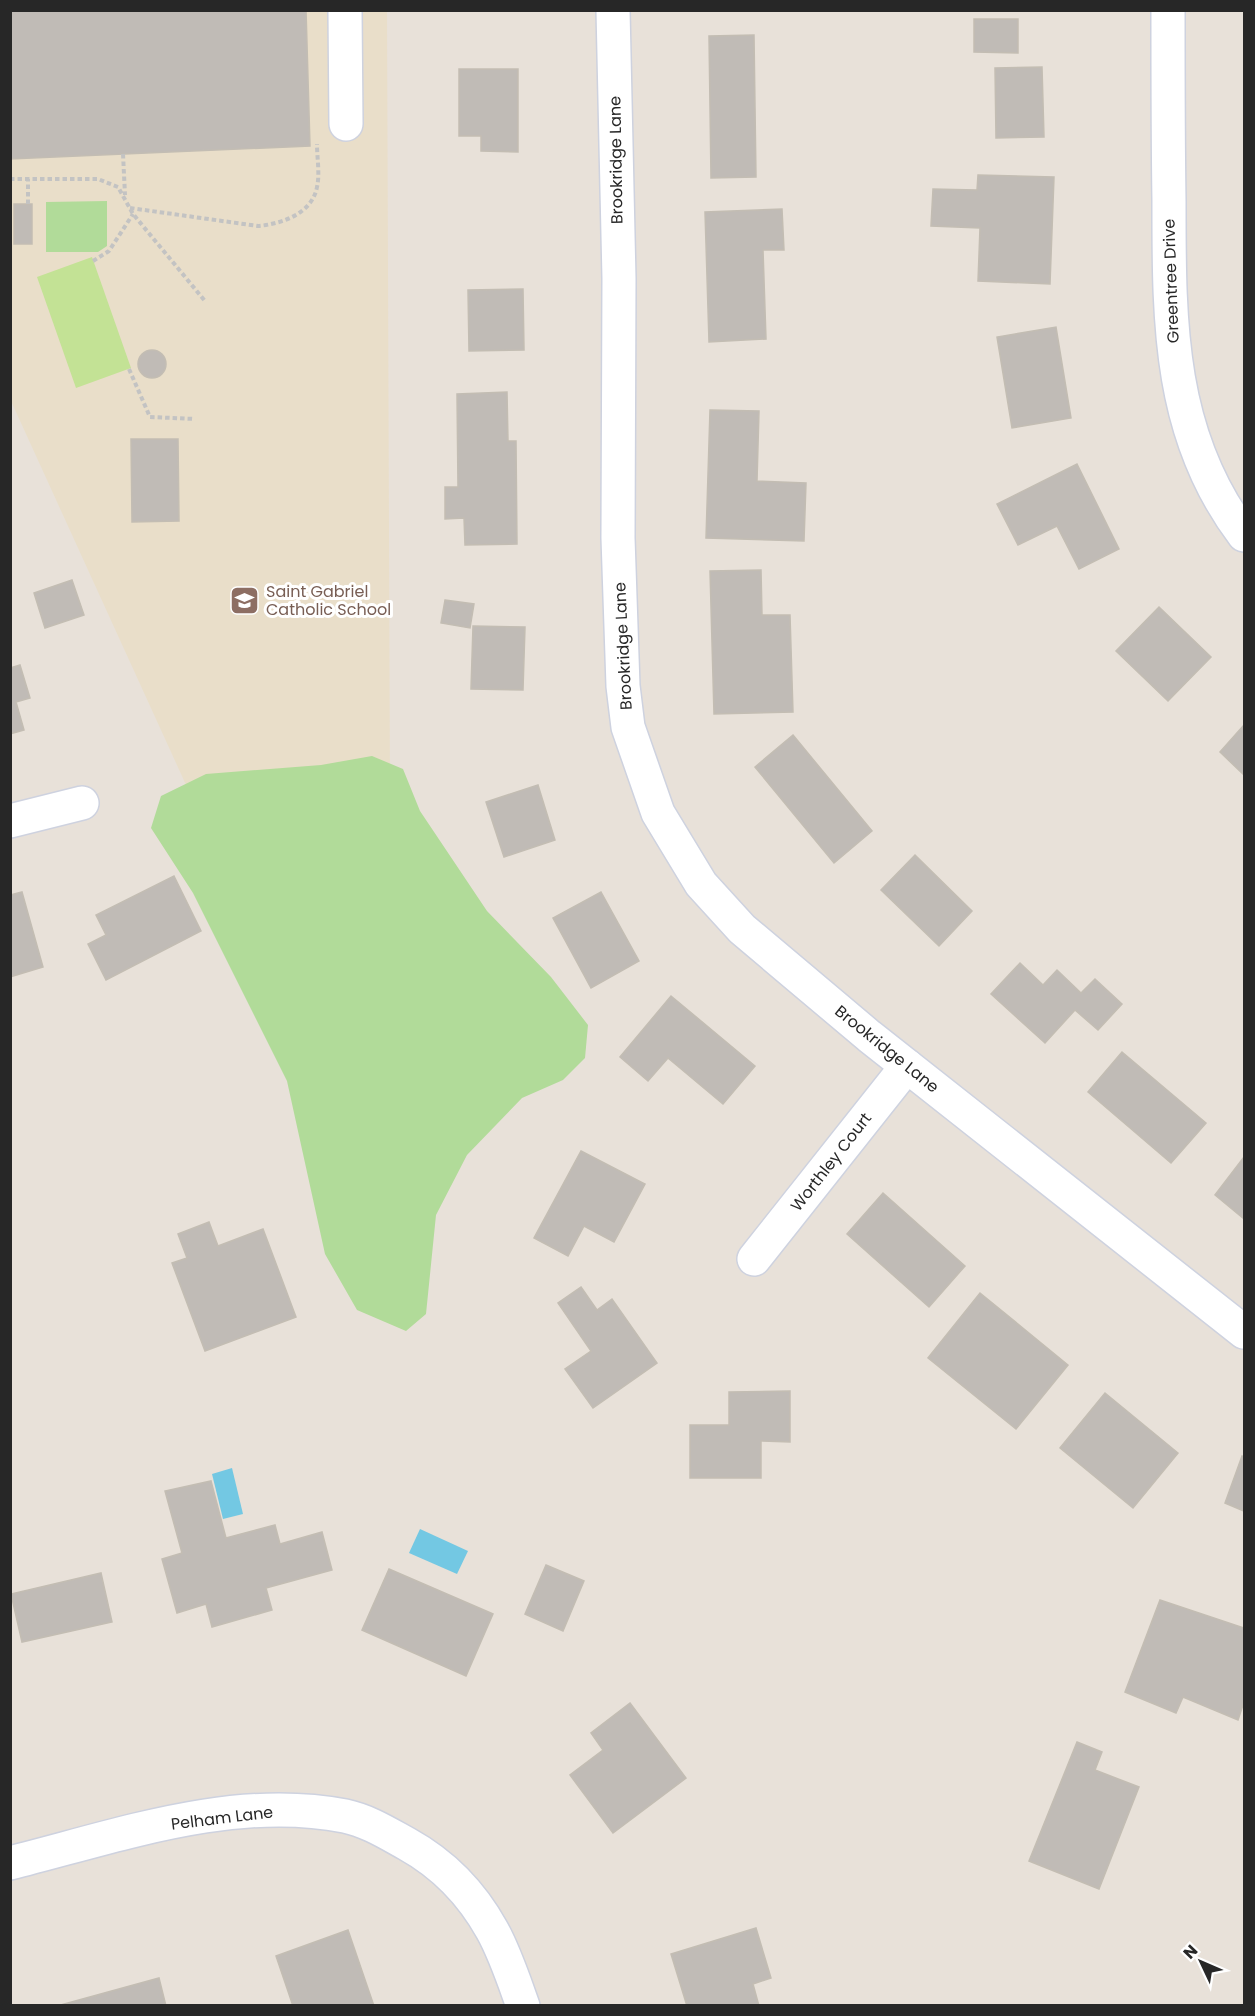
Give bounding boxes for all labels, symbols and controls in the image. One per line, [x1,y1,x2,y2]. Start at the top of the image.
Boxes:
street label: Brookridge Lane [603,96,629,224]
street label: Greentree Drive [1157,218,1185,344]
place label: Saint Gabriel Catholic School [266,580,391,621]
street label: Brookridge Lane [608,581,638,711]
school or university icon: Saint Gabriel Catholic School [229,584,261,616]
street label: Brookridge Lane [830,1000,944,1098]
street label: Worthley Court [785,1108,877,1216]
street label: Pelham Lane [170,1800,274,1836]
north arrow [1171,1932,1231,1992]
text: N [1178,1940,1203,1964]

